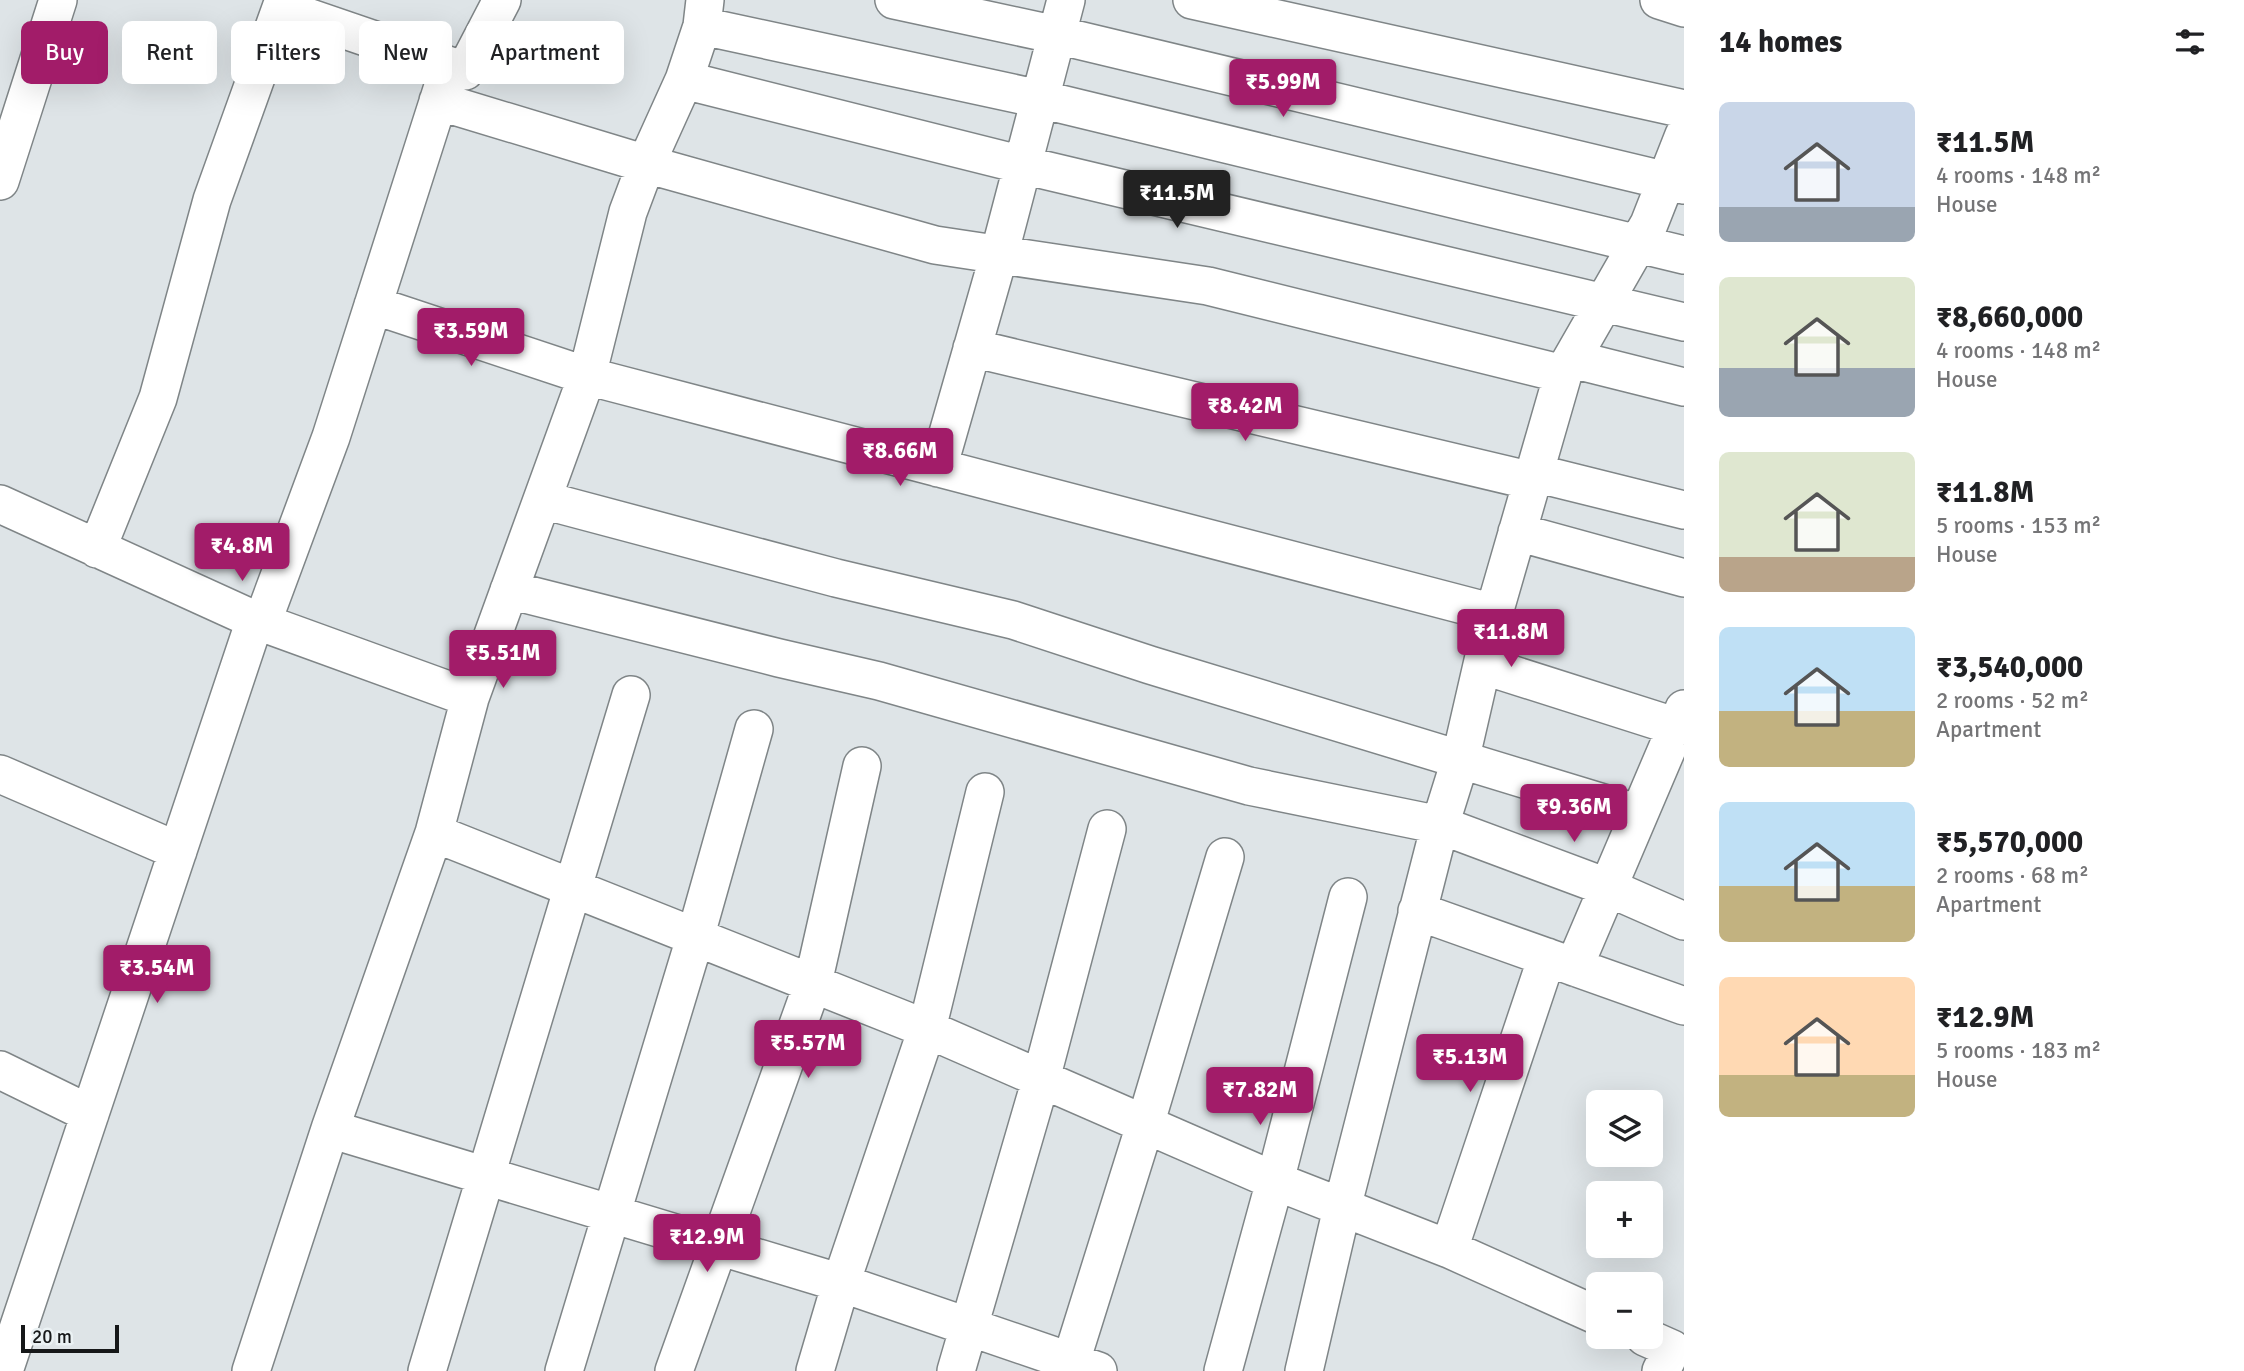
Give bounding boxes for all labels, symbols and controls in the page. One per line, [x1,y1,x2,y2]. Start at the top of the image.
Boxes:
chip: Buy [21,21,108,84]
chip: Rent [122,21,217,84]
chip: Filters [231,21,345,84]
chip: New [359,21,452,84]
chip: Apartment [466,21,624,84]
icon: filters [2171,23,2209,61]
text: 14 homes [1719,24,1842,61]
pin: ₹5.99M [1226,60,1340,119]
text: ₹5.99M [1245,67,1321,96]
text: ₹11.5M [1936,124,2034,161]
icon: home [1775,130,1859,214]
text: 4 rooms · 148 m² [1936,161,2101,190]
pin: ₹11.5M [1120,170,1234,230]
text: ₹11.5M [1139,178,1215,207]
text: House [1936,190,1998,219]
text: ₹8,660,000 [1936,299,2083,336]
icon: home [1775,305,1859,389]
pin: ₹3.59M [414,308,528,368]
text: ₹3.59M [433,316,509,345]
text: 4 rooms · 148 m² [1936,336,2101,365]
text: House [1936,365,1998,394]
pin: ₹8.42M [1188,384,1302,443]
text: ₹8.42M [1207,391,1283,420]
pin: ₹8.66M [843,428,957,488]
text: ₹8.66M [862,436,938,465]
text: ₹11.8M [1936,474,2034,511]
icon: home [1775,480,1859,564]
text: 5 rooms · 153 m² [1936,511,2101,540]
pin: ₹4.8M [193,524,291,583]
text: ₹4.8M [210,531,274,560]
text: House [1936,540,1998,569]
pin: ₹11.8M [1454,610,1568,669]
text: ₹11.8M [1473,617,1549,646]
pin: ₹5.51M [446,630,560,690]
text: ₹5.51M [465,638,541,667]
text: ₹3,540,000 [1936,649,2083,686]
icon: home [1775,655,1859,739]
text: 2 rooms · 52 m² [1936,686,2089,715]
text: Apartment [1936,715,2041,744]
pin: ₹9.36M [1517,784,1631,844]
text: ₹9.36M [1536,792,1612,821]
text: ₹5,570,000 [1936,824,2083,861]
icon: home [1775,830,1859,914]
text: 2 rooms · 68 m² [1936,861,2089,890]
text: Apartment [1936,890,2041,919]
pin: ₹3.54M [100,946,214,1005]
text: ₹3.54M [119,953,195,982]
text: ₹12.9M [1936,999,2034,1036]
icon: home [1775,1005,1859,1089]
pin: ₹5.57M [751,1020,865,1080]
text: ₹5.57M [770,1028,846,1057]
pin: ₹5.13M [1413,1034,1527,1094]
text: 5 rooms · 183 m² [1936,1036,2101,1065]
text: ₹5.13M [1432,1042,1508,1071]
text: House [1936,1065,1998,1094]
pin: ₹7.82M [1203,1068,1317,1127]
text: ₹7.82M [1222,1075,1298,1104]
map controls [1586,1090,1663,1349]
button: layers [1586,1090,1663,1167]
button: + [1586,1181,1663,1258]
pin: ₹12.9M [650,1214,764,1274]
text: ₹12.9M [669,1222,745,1251]
button: − [1586,1272,1663,1349]
scale bar [21,1322,119,1354]
text: 20 m [32,1325,72,1349]

